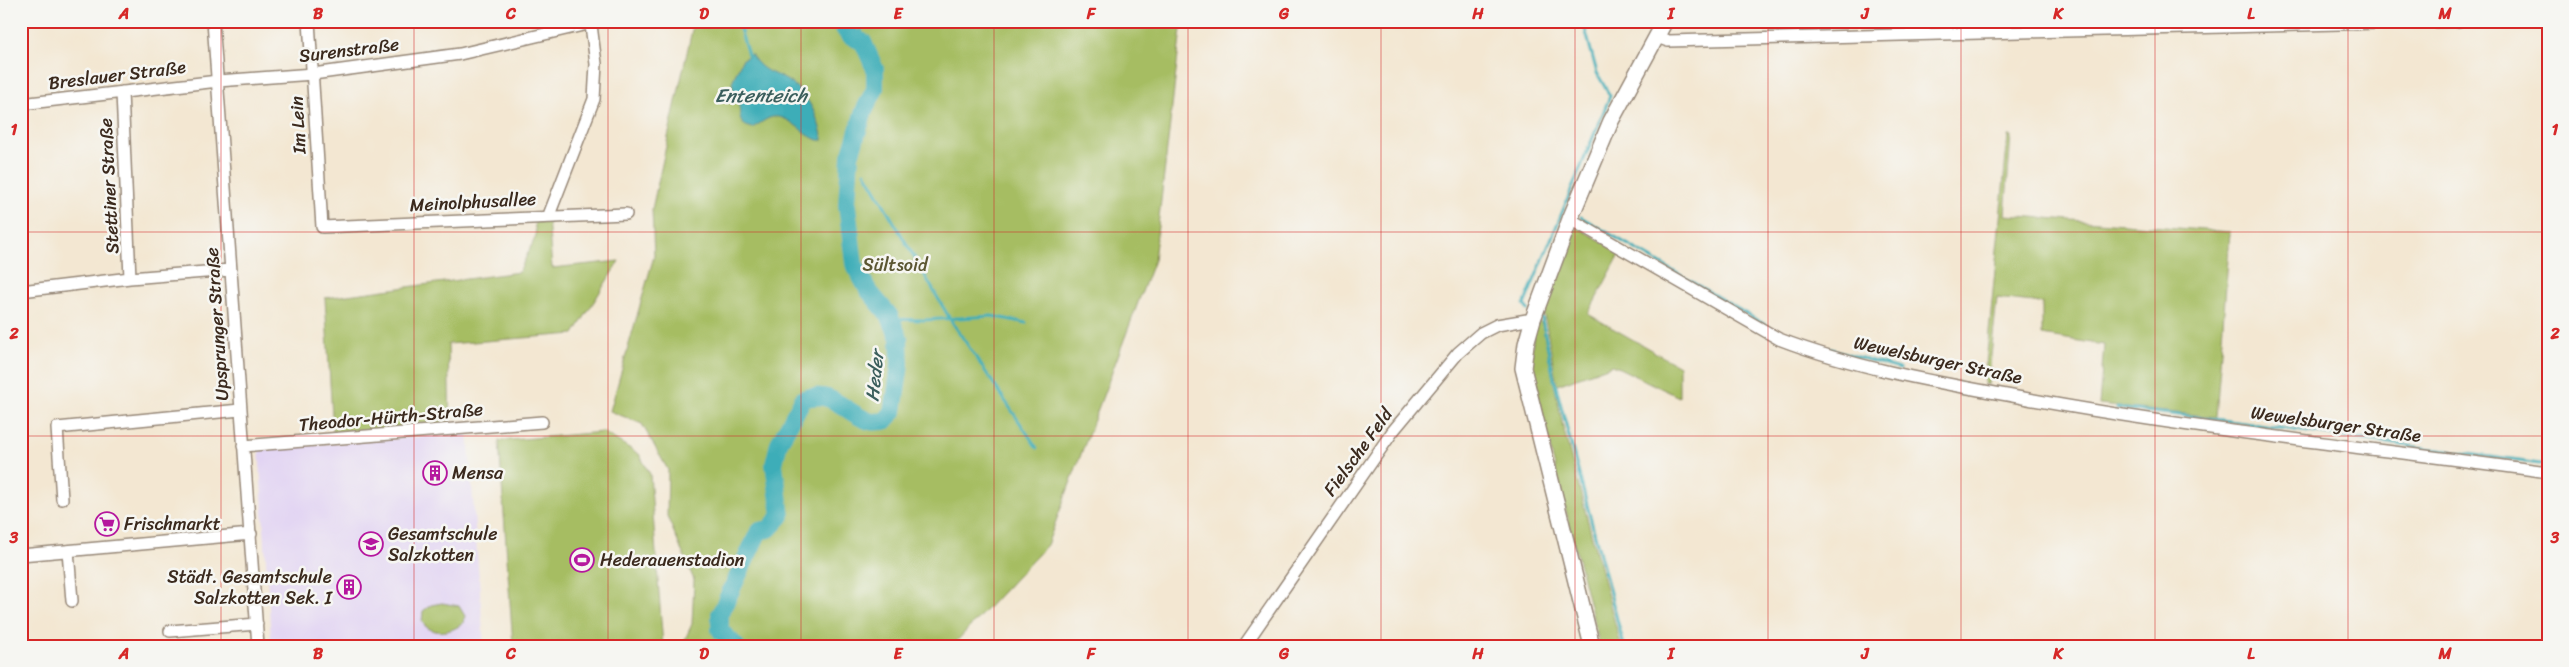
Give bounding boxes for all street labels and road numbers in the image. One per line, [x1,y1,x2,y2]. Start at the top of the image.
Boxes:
street label: Surenstraße [297,28,401,72]
street label: Breslauer Straße [47,51,188,99]
street label: Im Lein [280,95,316,156]
street label: Stettiner Straße [89,117,129,255]
street label: Meinolphusallee [409,183,537,221]
street label: Upsprunger Straße [196,246,238,402]
street label: Wewelsburger Straße [1851,327,2025,394]
street label: Theodor-Hürth-Straße [298,393,484,441]
street label: Wewelsburger Straße [2249,396,2423,452]
street label: Fielsche Feld [1315,400,1402,503]

